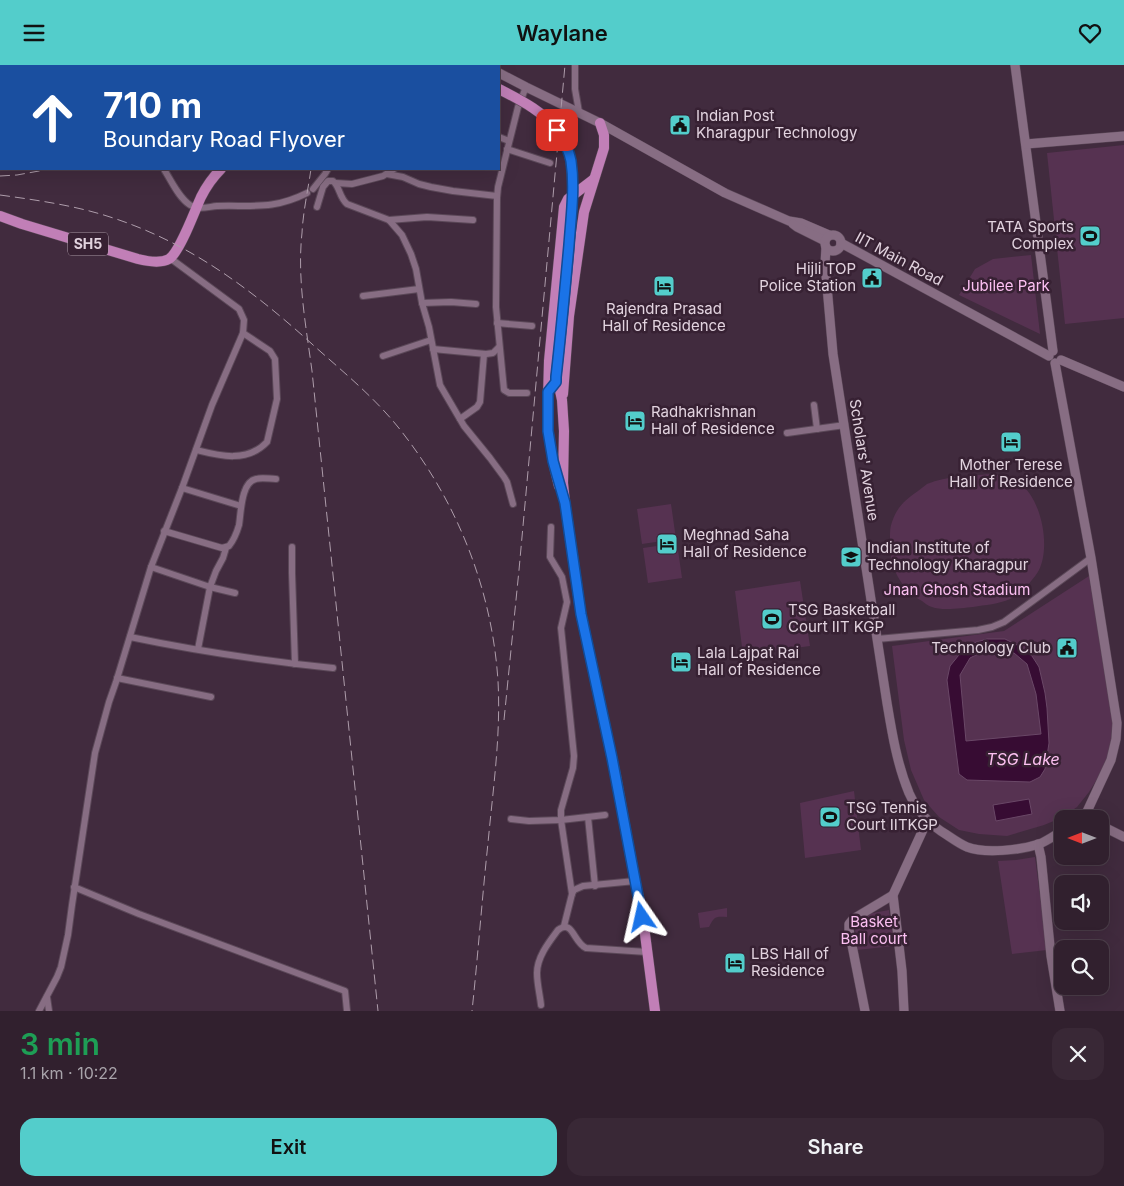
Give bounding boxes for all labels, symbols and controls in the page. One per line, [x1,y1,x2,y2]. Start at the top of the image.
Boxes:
icon: menu [20,19,48,47]
icon: heart [1076,19,1104,47]
text: Waylane [516,20,608,46]
text: 710 m [103,84,202,126]
icon: ahead [20,85,85,150]
place label: Indian Post Kharagpur Technology [696,106,858,142]
pin [536,109,578,151]
public building icon: Indian Post Kharagpur Technology [668,113,692,137]
icon: arrive [543,116,571,144]
text: Boundary Road Flyover [103,126,345,152]
place label: TATA Sports Complex [987,217,1074,253]
sports icon: TATA Sports Complex [1078,224,1102,248]
street label: IIT Main Road [852,227,946,290]
road number: SH5 [68,233,108,255]
place label: Hijli TOP Police Station [759,259,856,295]
public building icon: Hijli TOP Police Station [860,266,884,290]
hotel icon: Rajendra Prasad Hall of Residence [652,274,676,298]
park label: Jubilee Park [962,276,1051,295]
place label: Rajendra Prasad Hall of Residence [602,299,726,335]
street label: Scholars' Avenue [845,398,884,522]
place label: Radhakrishnan Hall of Residence [651,402,775,438]
hotel icon: Radhakrishnan Hall of Residence [623,409,647,433]
hotel icon: Mother Terese Hall of Residence [999,430,1023,454]
place label: Mother Terese Hall of Residence [949,455,1073,491]
place label: Meghnad Saha Hall of Residence [683,525,807,561]
hotel icon: Meghnad Saha Hall of Residence [655,532,679,556]
place label: Indian Institute of Technology Kharagpur [867,538,1029,574]
school or university icon: Indian Institute of Technology Kharagpur [839,545,863,569]
park label: Jnan Ghosh Stadium [884,580,1030,599]
place label: TSG Basketball Court IIT KGP [788,600,895,636]
sports icon: TSG Basketball Court IIT KGP [760,607,784,631]
public building icon: Technology Club [1055,636,1079,660]
place label: Technology Club [931,638,1051,657]
place label: Lala Lajpat Rai Hall of Residence [697,643,821,679]
hotel icon: Lala Lajpat Rai Hall of Residence [669,650,693,674]
water label: TSG Lake [986,749,1060,769]
place label: TSG Tennis Court IITKGP [846,798,938,834]
sports icon: TSG Tennis Court IITKGP [818,805,842,829]
north arrow [1054,810,1109,865]
map controls [1054,810,1109,995]
button: sound [1054,875,1109,930]
position arrow [615,890,667,942]
park label: Basket Ball court [841,912,908,948]
button: search [1054,940,1109,995]
place label: LBS Hall of Residence [751,944,829,980]
hotel icon: LBS Hall of Residence [723,951,747,975]
text: 3 min [20,1026,100,1062]
button: close [1052,1028,1104,1080]
text: 1.1 km · 10:22 [20,1063,118,1083]
button: Exit [20,1118,557,1176]
button: Share [567,1118,1104,1176]

